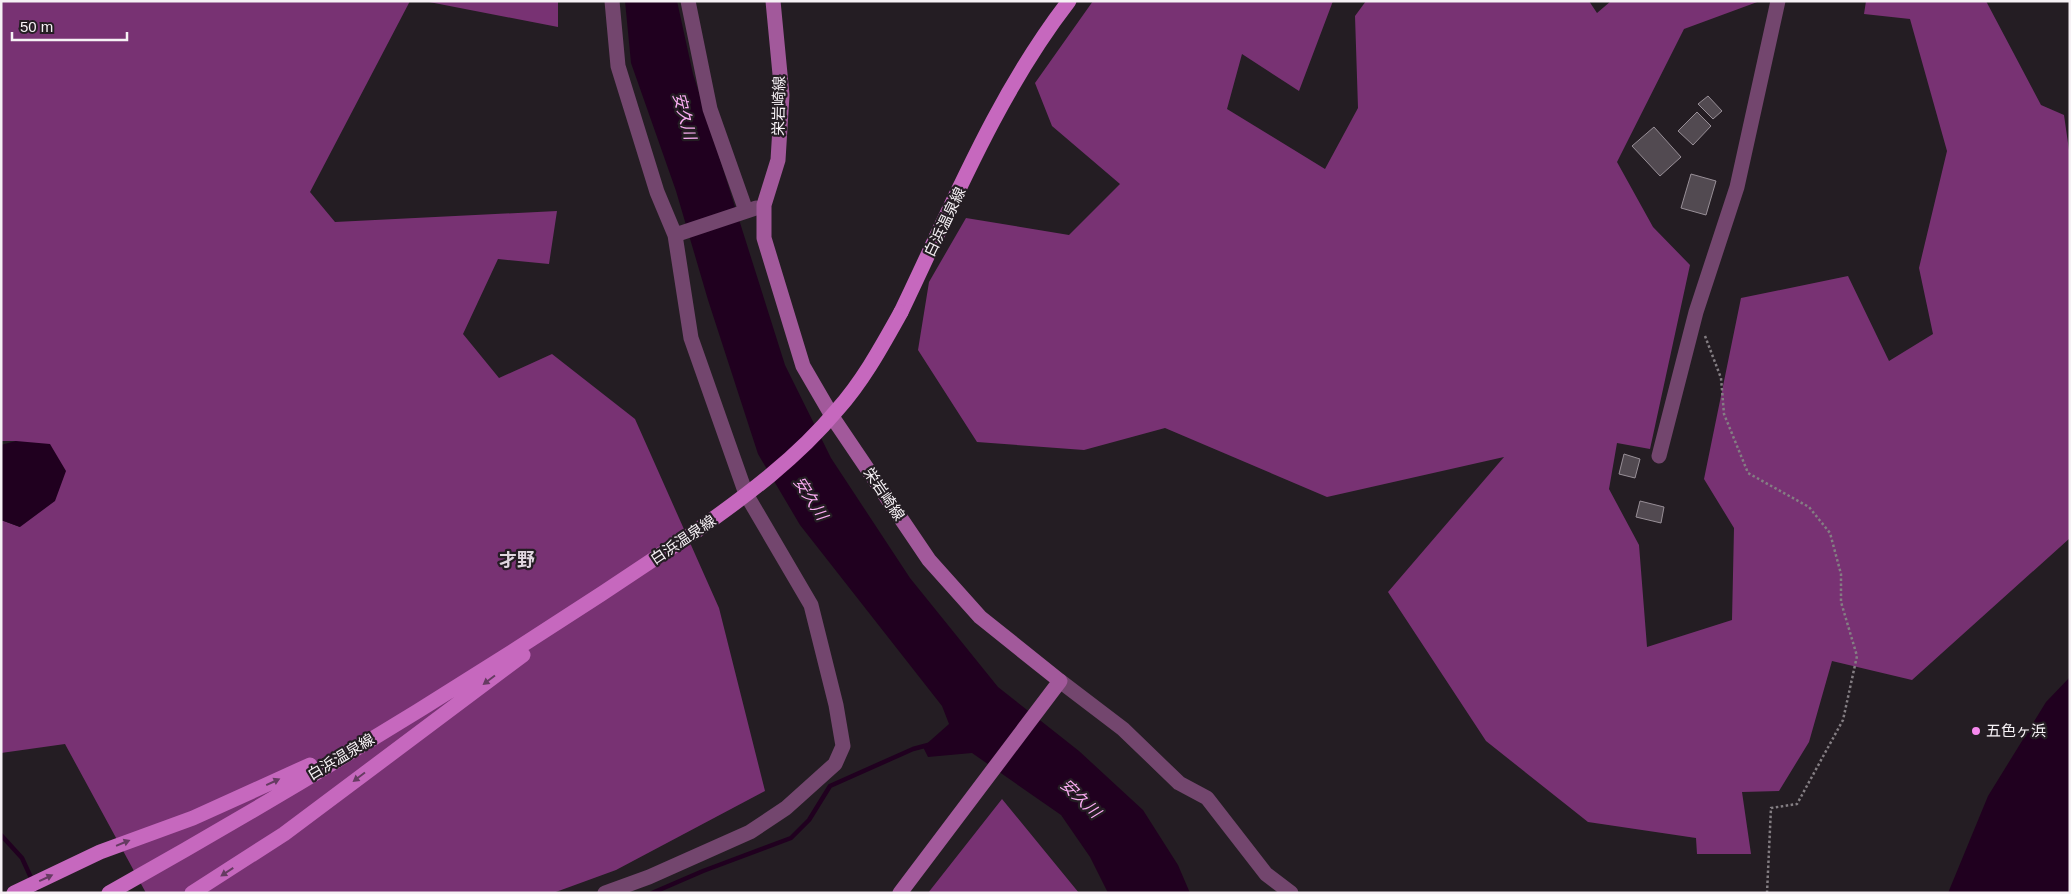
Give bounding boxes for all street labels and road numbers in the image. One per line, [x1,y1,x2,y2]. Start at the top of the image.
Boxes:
street label: 栄岩崎線 [769,76,788,136]
street label: 白浜温泉線 [920,184,969,259]
street label: 栄岩崎線 [861,464,908,523]
street label: 白浜温泉線 [647,512,719,568]
street label: 白浜温泉線 [304,730,377,783]

